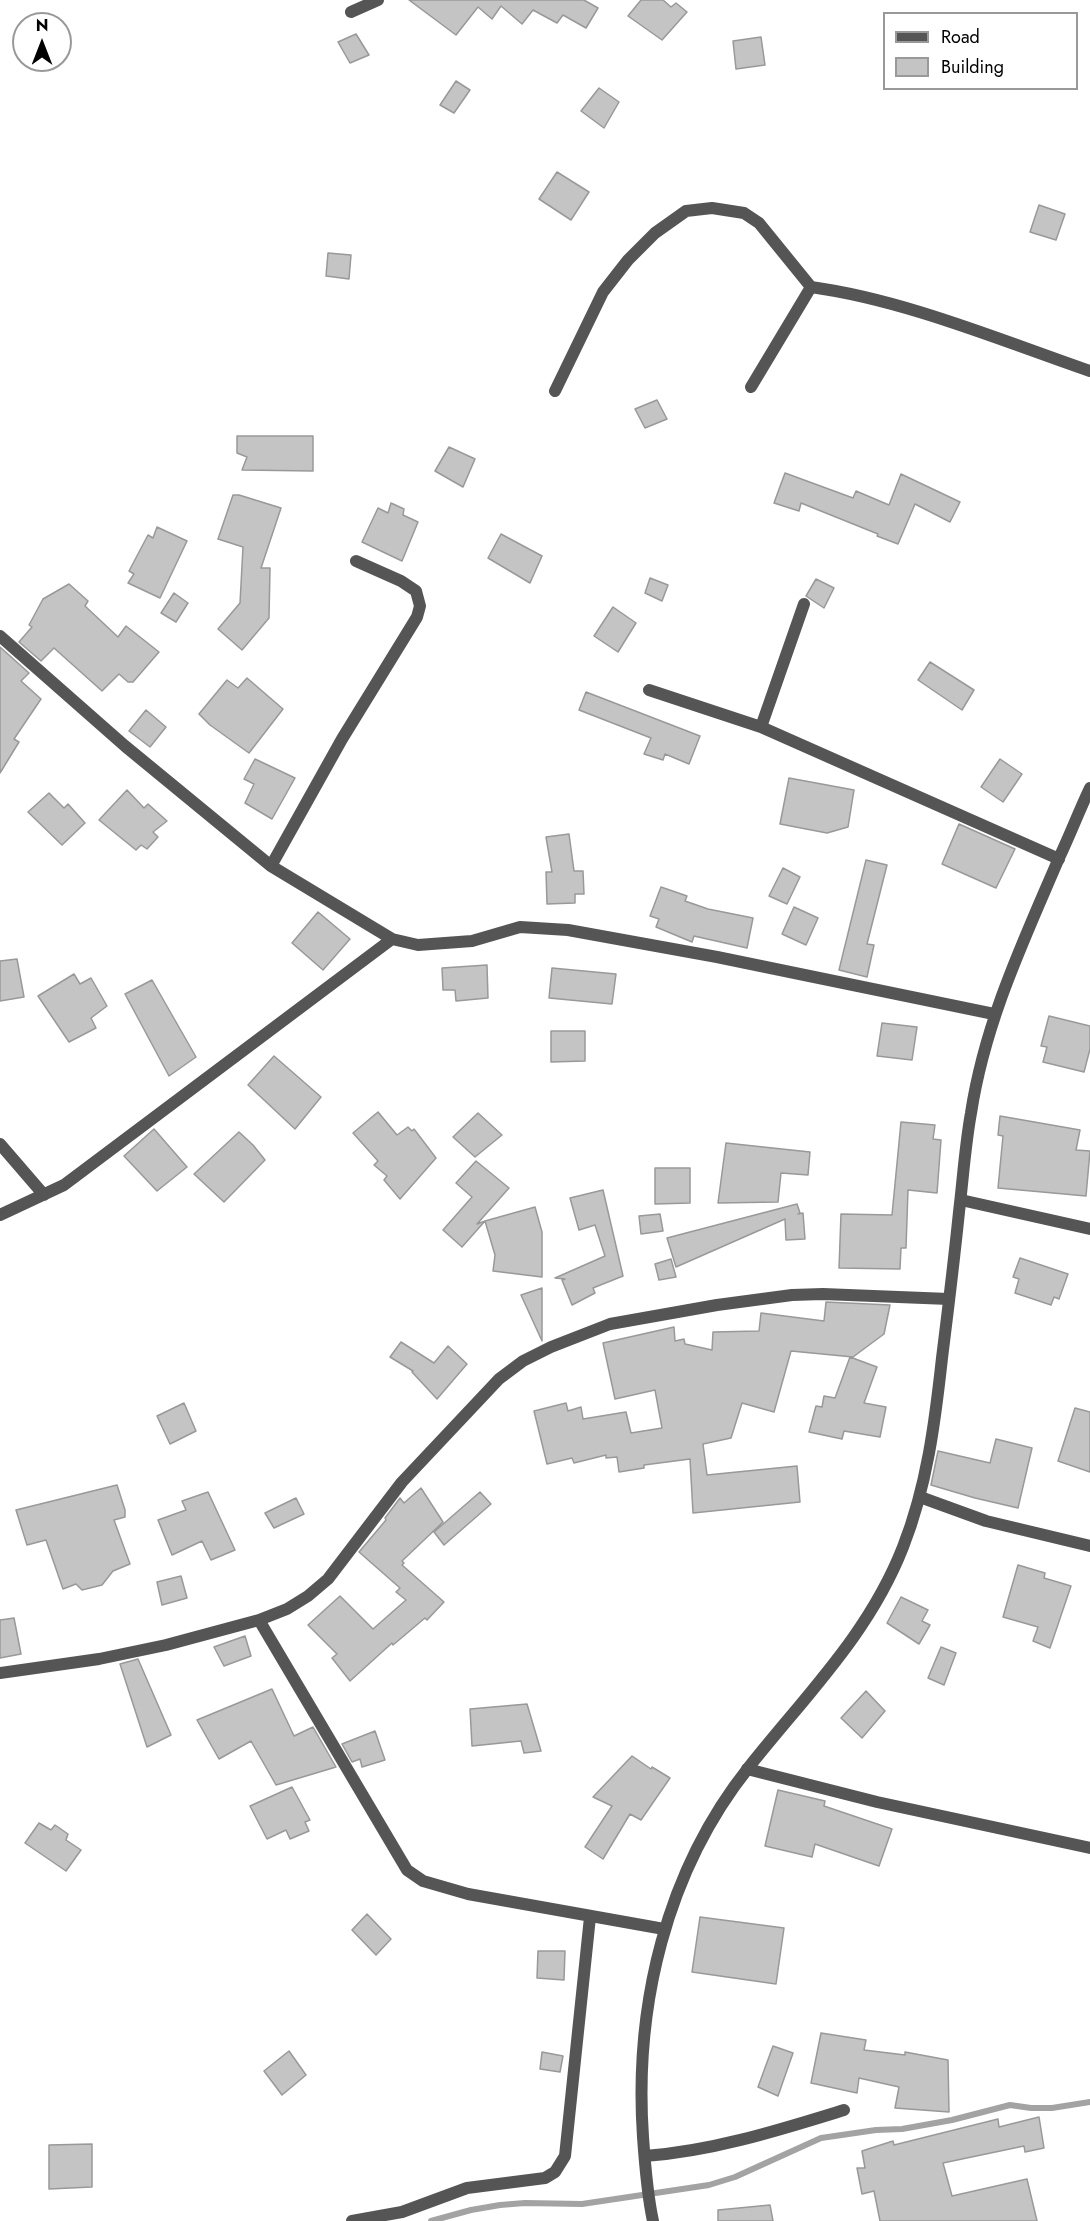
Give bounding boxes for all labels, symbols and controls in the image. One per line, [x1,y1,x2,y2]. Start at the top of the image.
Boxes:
north arrow [12,12,72,72]
legend [883,12,1078,90]
text: N [36,14,48,37]
text: Road [941,24,980,50]
text: Building [941,54,1004,80]

